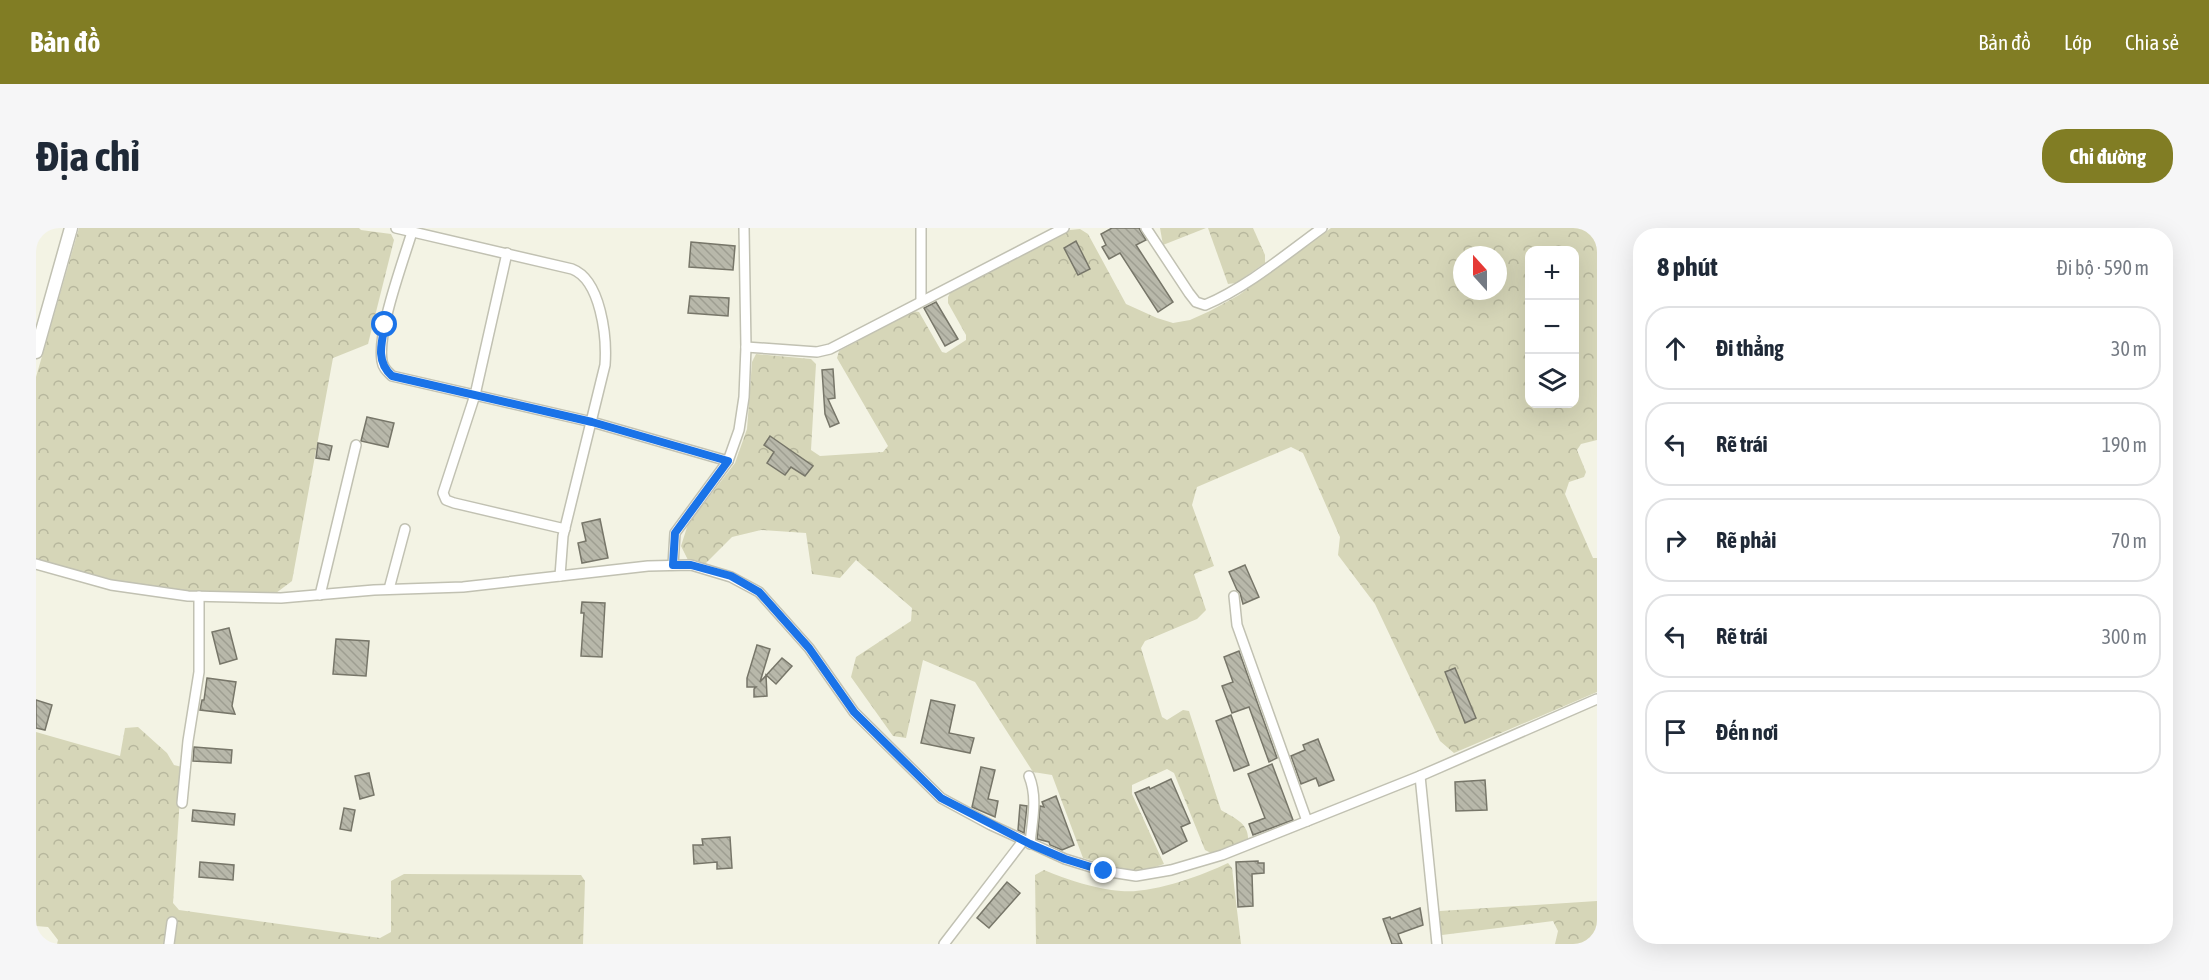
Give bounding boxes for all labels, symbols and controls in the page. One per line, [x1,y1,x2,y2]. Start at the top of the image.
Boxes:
text: Bản đồ [30,26,100,58]
text: Bản đồ [1978,30,2031,54]
text: Lớp [2064,30,2092,54]
text: Chia sẻ [2125,30,2179,54]
button: Chỉ đường [2042,129,2173,183]
text: Địa chỉ [36,132,140,180]
north arrow [1453,246,1507,300]
map controls [1525,246,1579,408]
button: + [1525,246,1579,300]
text: 8 phút [1657,252,1718,282]
text: Đi bộ · 590 m [2056,256,2149,279]
button: − [1525,300,1579,354]
route start [371,311,397,337]
icon: ahead [1659,332,1692,365]
text: Đi thẳng [1716,335,1784,361]
text: 30 m [2111,337,2147,360]
button: layers [1525,354,1579,408]
icon: left [1659,428,1692,461]
text: Rẽ trái [1716,431,1768,457]
text: 190 m [2102,433,2147,456]
icon: right [1659,524,1692,557]
text: Rẽ phải [1716,527,1776,553]
text: 70 m [2111,529,2147,552]
icon: left [1659,620,1692,653]
text: Rẽ trái [1716,623,1768,649]
text: 300 m [2102,625,2147,648]
icon: arrive [1659,716,1692,749]
text: Đến nơi [1716,719,1778,745]
route end [1090,857,1116,883]

